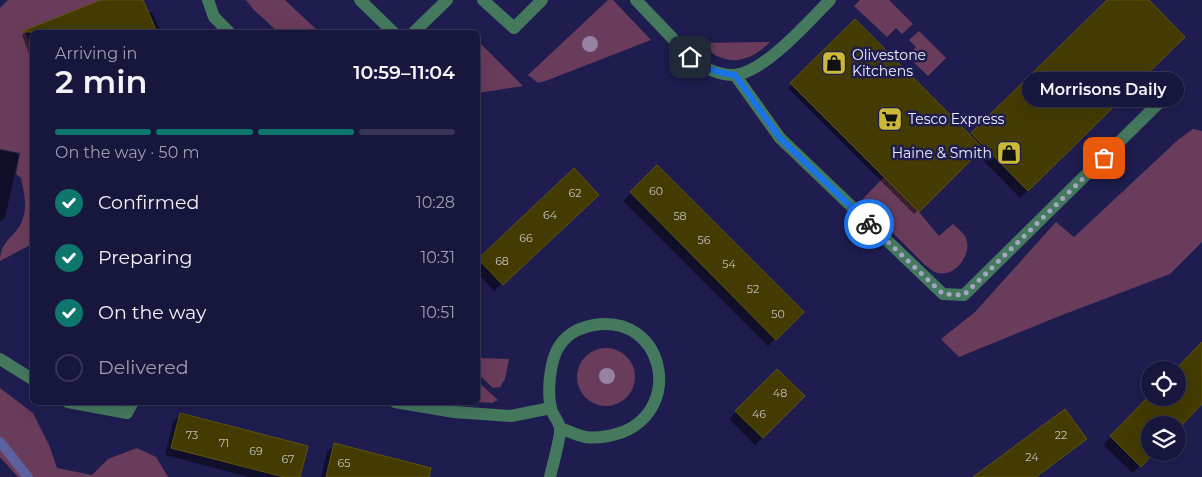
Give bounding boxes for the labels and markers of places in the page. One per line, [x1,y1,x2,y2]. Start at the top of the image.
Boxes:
pin [669,36,711,78]
place label: Olivestone Kitchens [852,46,926,80]
shop icon: Olivestone Kitchens [821,50,847,76]
callout: Morrisons Daily [1023,73,1185,108]
supermarket icon: Tesco Express [877,106,903,132]
place label: Tesco Express [908,110,1005,128]
pin [1083,137,1125,179]
shop icon: Haine & Smith [996,140,1022,166]
place label: Haine & Smith [892,144,992,162]

